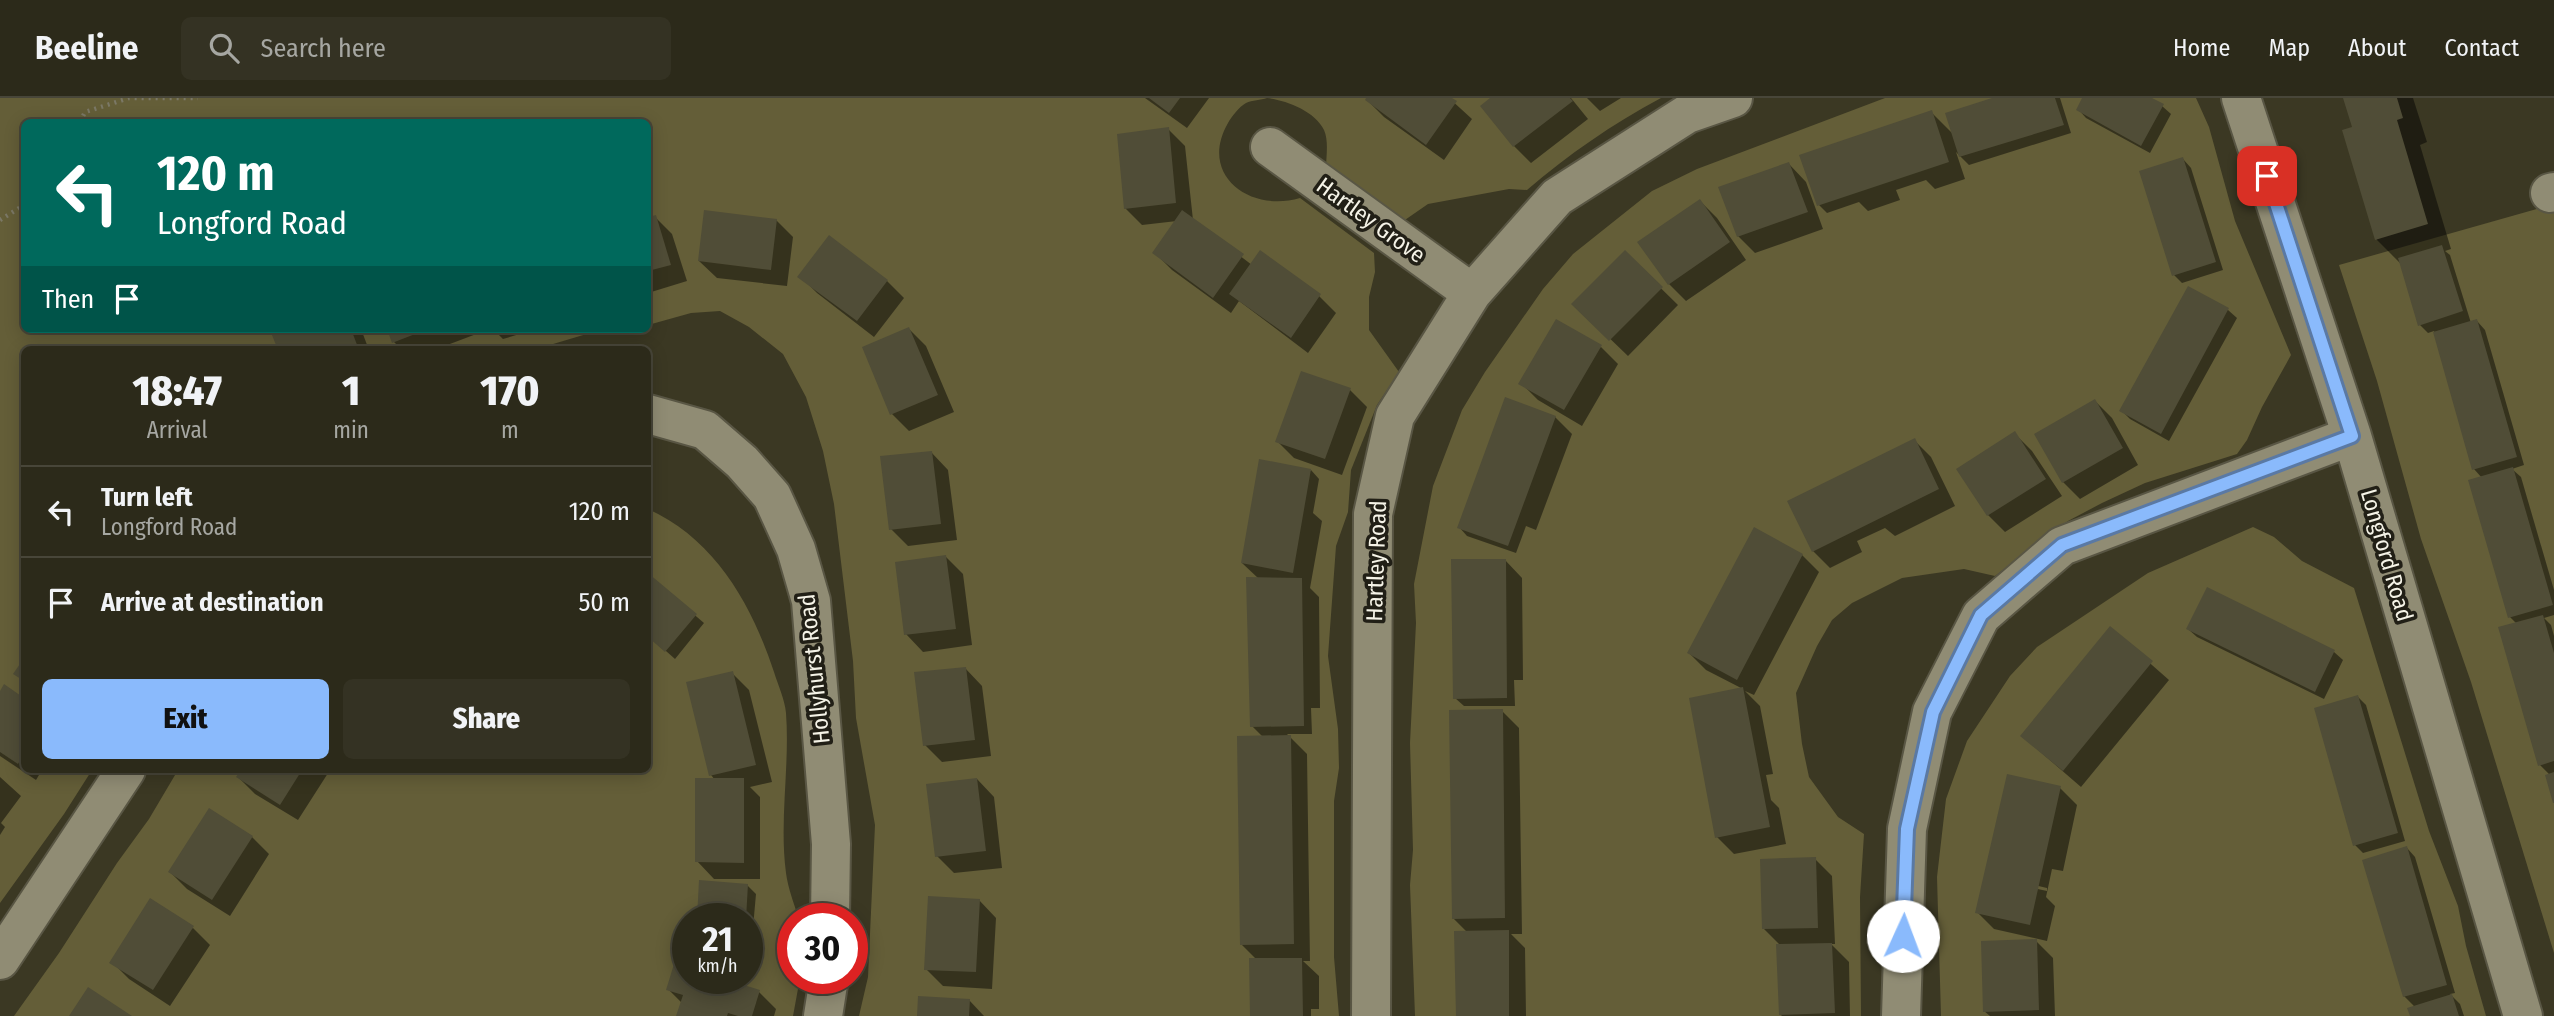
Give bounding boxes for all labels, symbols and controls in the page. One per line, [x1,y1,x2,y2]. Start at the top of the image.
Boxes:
search box [181,17,671,80]
text: Beeline [35,28,139,68]
icon: search [205,29,243,67]
text: Search here [261,33,386,64]
text: Home [2173,34,2230,62]
text: Map [2268,34,2310,62]
text: About [2348,34,2406,62]
text: Contact [2444,34,2519,62]
text: 120 m [157,144,275,203]
pin [2237,146,2297,206]
icon: left [42,147,133,238]
icon: arrive [2248,157,2286,195]
street label: Hartley Grove [1311,171,1431,269]
text: Longford Road [157,204,347,242]
icon: arrive [108,280,146,318]
text: Then [42,284,94,315]
text: 18:47 [132,366,222,416]
text: 1 [342,366,360,416]
text: 170 [480,366,540,416]
text: Arrival [147,416,208,444]
text: min [333,416,369,444]
text: m [501,416,519,444]
text: Turn left [101,482,193,513]
street label: Longford Road [2355,486,2419,624]
icon: left [42,493,80,531]
text: 120 m [569,496,630,527]
street label: Hartley Road [1360,500,1392,622]
text: Longford Road [101,513,237,541]
icon: arrive [42,584,80,622]
text: Arrive at destination [101,587,324,618]
text: 50 m [578,587,630,618]
street label: Hollyhurst Road [792,593,836,745]
button: Exit [42,679,329,759]
button: Share [343,679,630,759]
position arrow [1866,899,1940,973]
speed limit sign: 30 [777,903,868,994]
text: 21 [702,918,733,960]
text: km/h [697,955,738,977]

